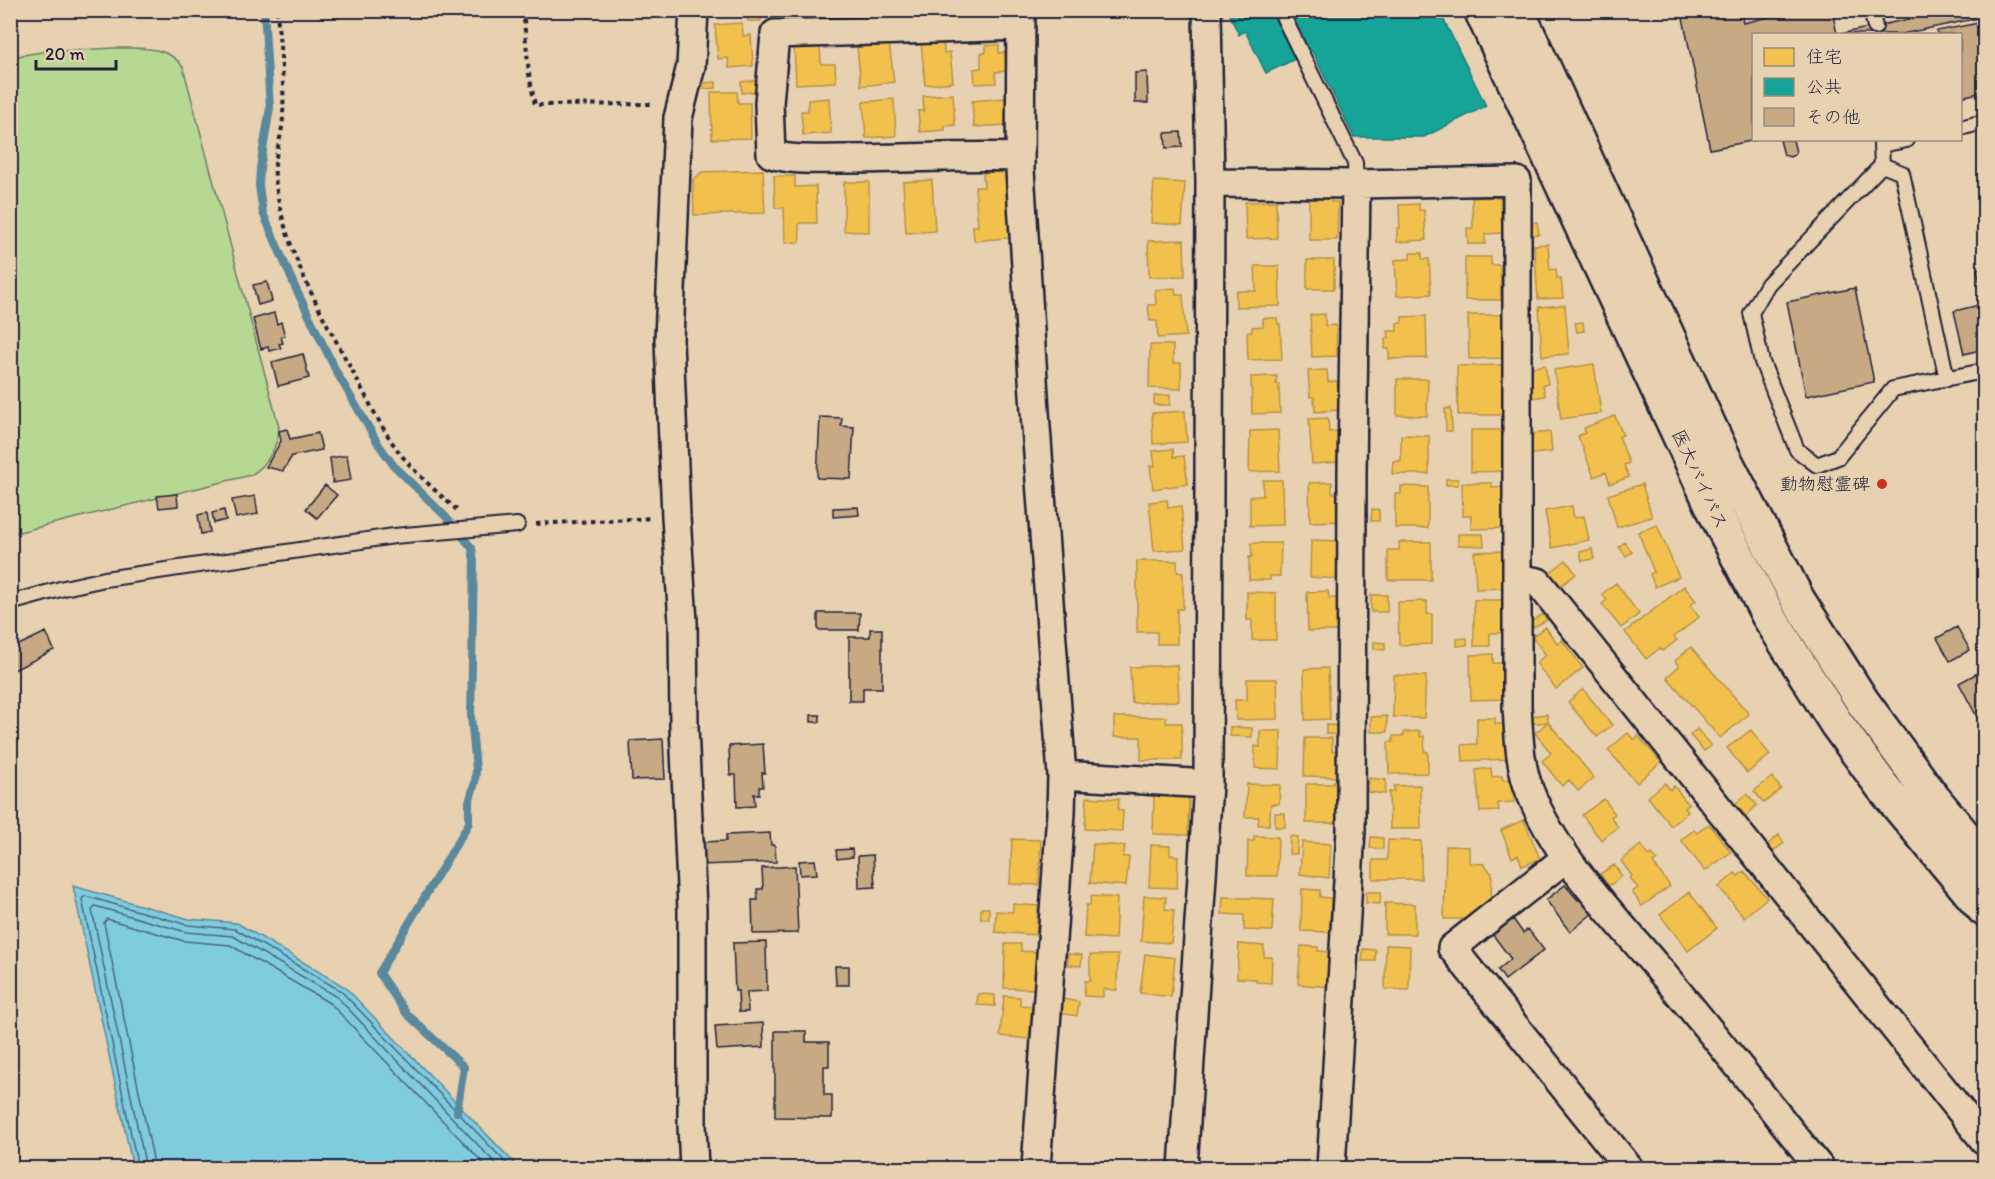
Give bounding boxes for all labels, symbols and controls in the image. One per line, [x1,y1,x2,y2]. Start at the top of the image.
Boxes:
scale bar [36,33,116,71]
legend [1752,33,1962,141]
text: 20 m [45,43,85,65]
text: 住宅 [1806,46,1842,68]
text: 公共 [1806,76,1842,98]
text: その他 [1806,106,1860,128]
street label: 医大バイパス [1667,426,1733,532]
place label: 動物慰霊碑 [1780,473,1870,495]
marker: 動物慰霊碑 [1875,477,1889,491]

